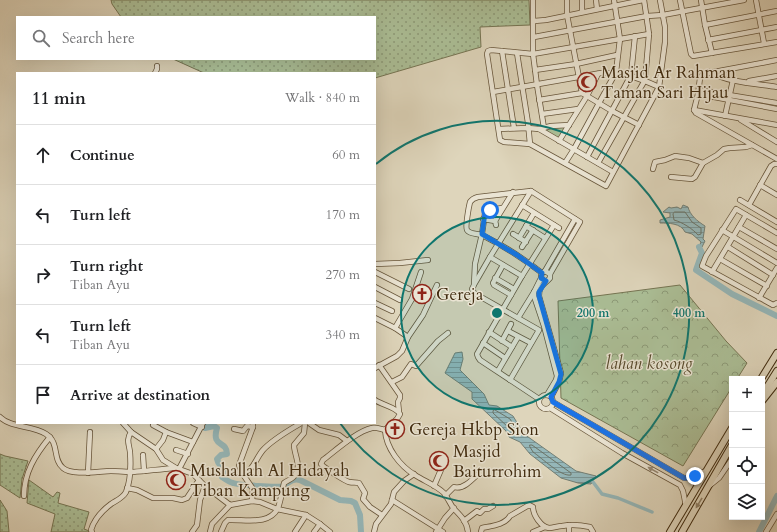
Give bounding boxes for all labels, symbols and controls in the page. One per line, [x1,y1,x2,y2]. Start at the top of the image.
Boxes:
search box [16,16,376,60]
icon: search [30,27,52,49]
text: Search here [62,28,135,48]
place label: Masjid Ar Rahman Taman Sari Hijau [601,61,736,104]
mosque icon: Masjid Ar Rahman Taman Sari Hijau [576,71,598,93]
text: 11 min [32,87,86,110]
text: Walk · 840 m [285,89,360,107]
icon: ahead [32,144,54,166]
text: Continue [70,145,135,165]
text: 60 m [332,146,360,164]
route start [481,201,499,219]
icon: left [32,204,54,226]
text: Turn left [70,205,131,225]
text: 170 m [326,206,360,224]
text: Turn right [70,256,143,276]
icon: right [32,264,54,286]
text: 270 m [326,266,360,284]
text: Tiban Ayu [70,276,130,294]
church icon: Gereja [411,283,433,305]
place label: Gereja [436,283,484,306]
text: 200 m [577,305,610,321]
text: 400 m [673,305,706,321]
centre of rings [490,306,504,320]
text: Turn left [70,316,131,336]
icon: left [32,324,54,346]
text: 340 m [326,326,360,344]
text: Tiban Ayu [70,336,130,354]
park label: lahan kosong [606,352,693,375]
map controls [729,376,765,520]
button: + [729,376,765,412]
icon: arrive [32,384,54,406]
text: Arrive at destination [70,385,210,405]
button: − [729,412,765,448]
church icon: Gereja Hkbp Sion [384,418,406,440]
place label: Gereja Hkbp Sion [409,418,539,441]
place label: Masjid Baiturrohim [453,440,542,483]
button: locate [729,448,765,484]
mosque icon: Masjid Baiturrohim [428,450,450,472]
place label: Mushallah Al Hidayah Tiban Kampung [190,459,350,502]
one-way arrow [647,467,659,474]
route end [686,467,704,485]
mosque icon: Mushallah Al Hidayah Tiban Kampung [165,469,187,491]
button: layers [729,484,765,520]
one-way arrow [695,498,703,508]

